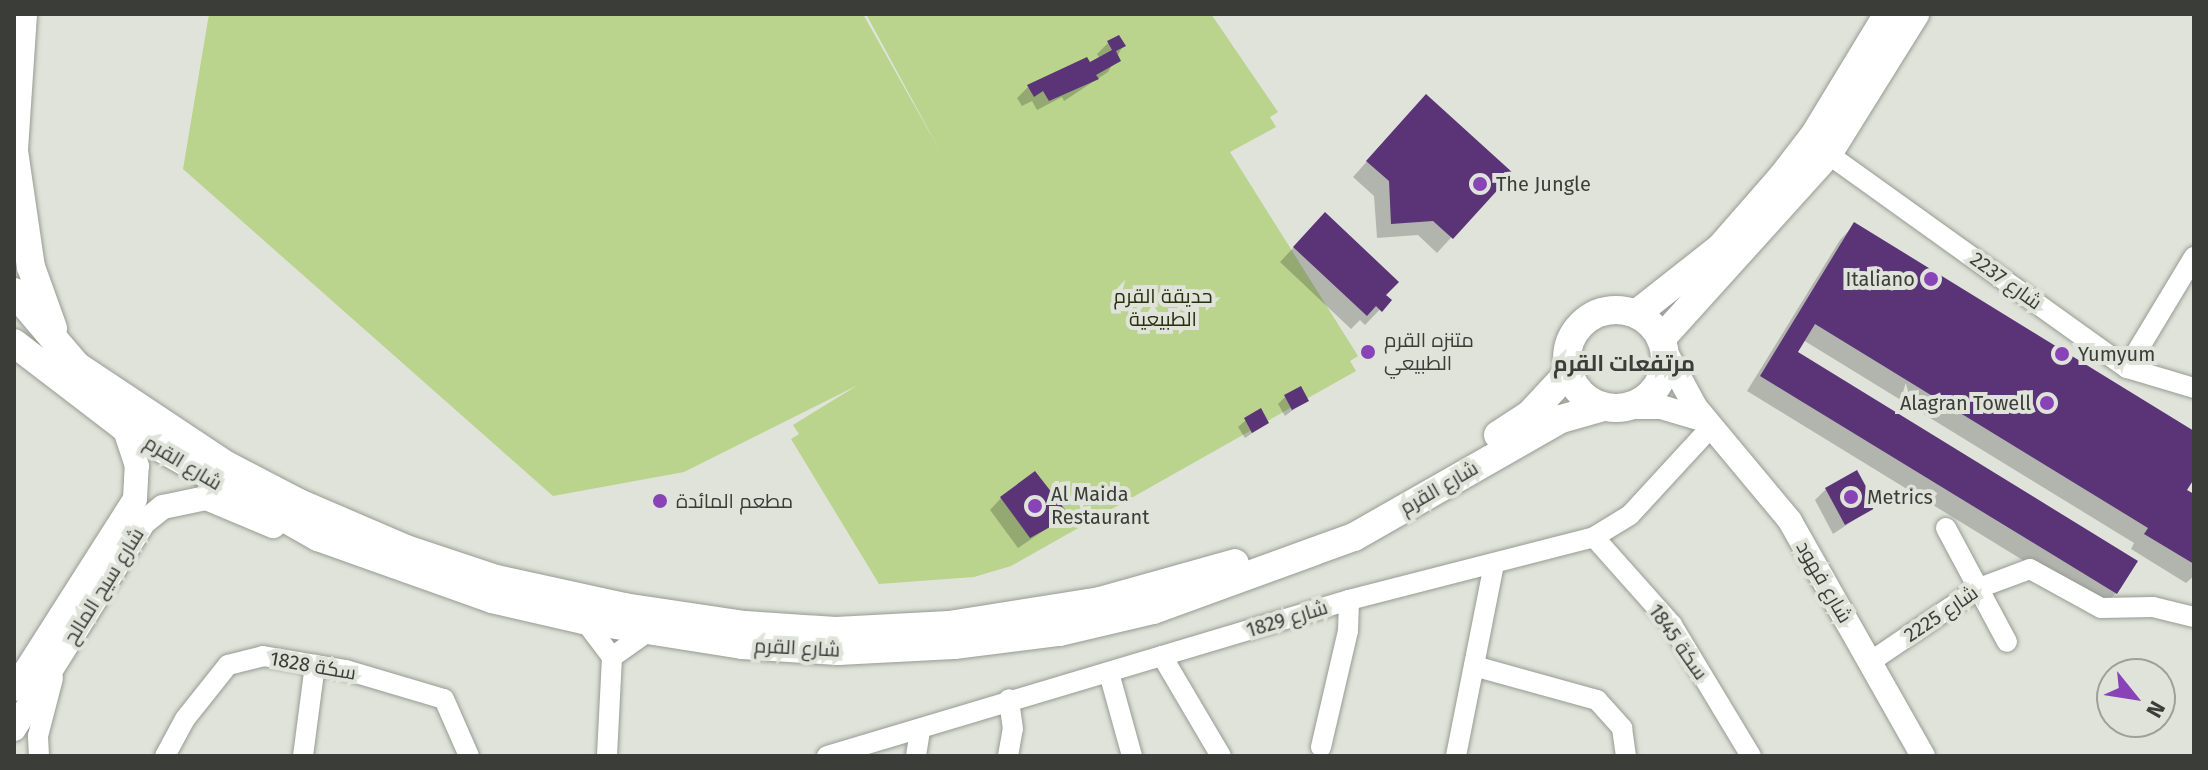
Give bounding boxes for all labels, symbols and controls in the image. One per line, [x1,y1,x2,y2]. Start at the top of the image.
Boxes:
place label: The Jungle [1496,172,1591,196]
marker: The Jungle [1471,175,1489,193]
street label: 2237 شارع [1966,247,2046,315]
place label: Italiano [1846,267,1915,291]
marker: Italiano [1922,270,1940,288]
park label: حديقة القرم الطبيعية [1114,285,1212,332]
place label: متنزه القرم الطبيعي [1384,328,1474,375]
place label: Yumyum [2078,342,2155,366]
marker: متنزه القرم الطبيعي [1359,343,1377,361]
marker: Yumyum [2053,345,2071,363]
district label: مرتفعات القرم [1553,351,1695,377]
place label: Alagran Towell [1900,391,2031,415]
marker: Alagran Towell [2038,394,2056,412]
street label: شارع القرم [140,431,226,495]
street label: شارع القرم [1396,456,1482,520]
place label: Al Maida Restaurant [1051,482,1149,529]
place label: Metrics [1867,485,1933,509]
marker: Metrics [1842,488,1860,506]
place label: مطعم المائدة [676,489,793,513]
marker: مطعم المائدة [651,492,669,510]
marker: Al Maida Restaurant [1026,497,1044,515]
street label: شارع سيح المالح [59,523,149,649]
street label: شارع فهود [1791,537,1857,627]
street label: شارع 2225 [1900,581,1982,647]
street label: 1829 شارع [1243,595,1331,643]
street label: 1845 سكة [1643,600,1713,684]
street label: شارع القرم [753,634,841,662]
street label: سكة 1828 [268,647,358,685]
north arrow [2096,658,2176,738]
text: N [2140,696,2171,722]

